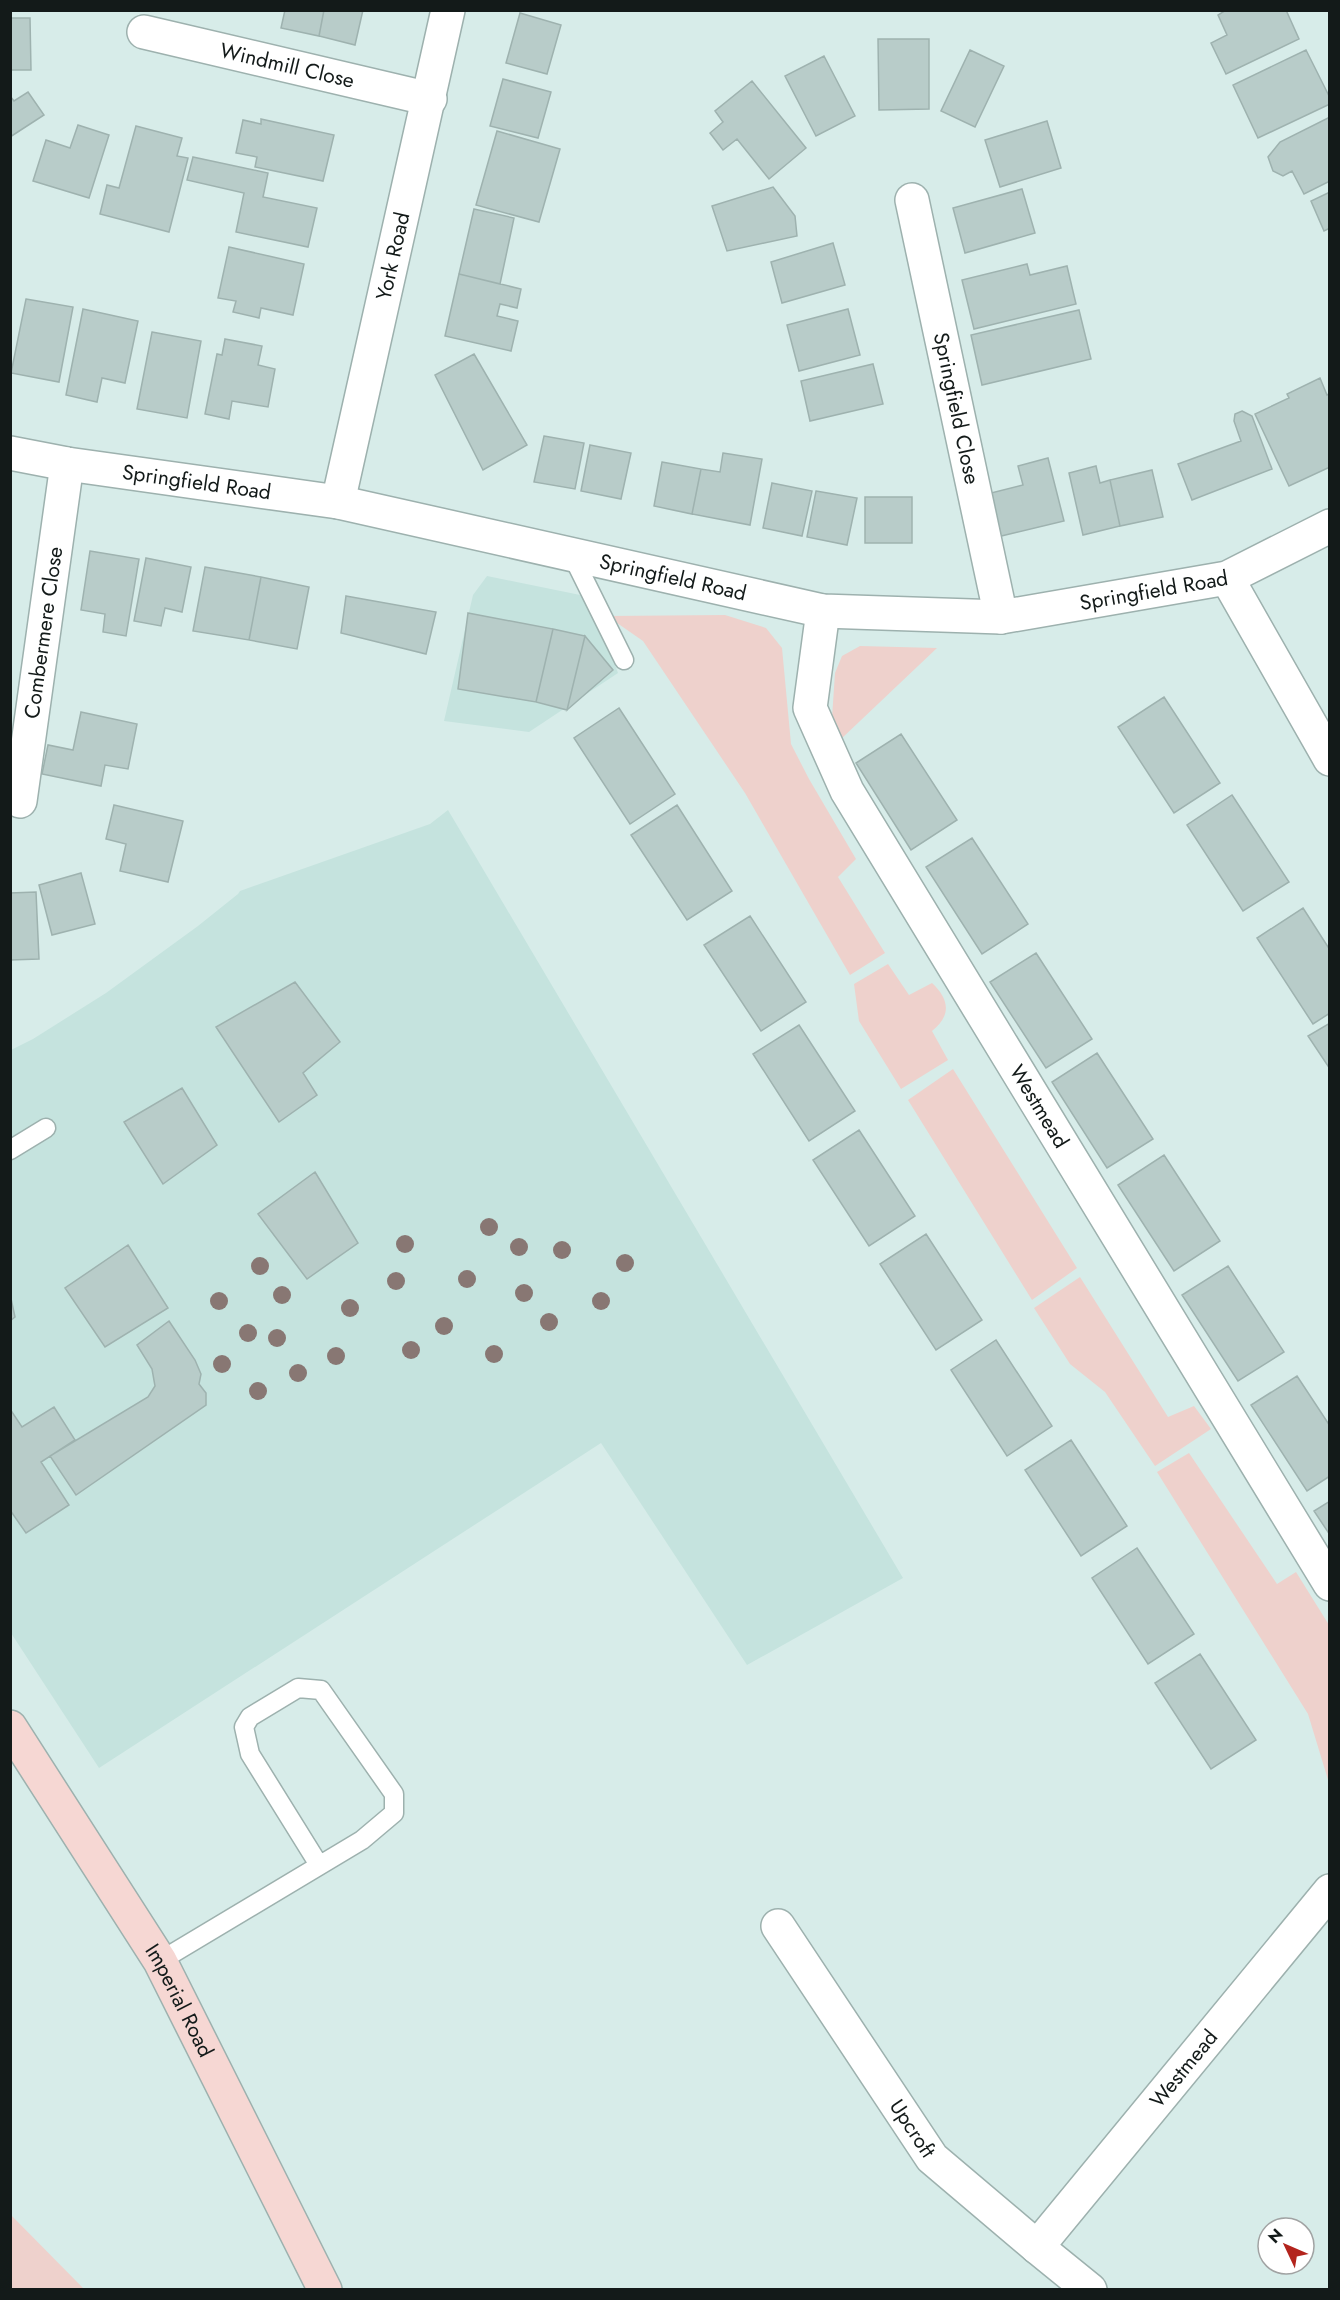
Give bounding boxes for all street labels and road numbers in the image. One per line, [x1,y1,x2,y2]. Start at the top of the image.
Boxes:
street label: Windmill Close [217,35,357,96]
street label: York Road [369,209,417,303]
street label: Springfield Close [926,330,987,487]
street label: Springfield Road [120,457,273,507]
street label: Combermere Close [17,544,70,721]
street label: Springfield Road [596,546,749,608]
street label: Springfield Road [1077,563,1230,618]
street label: Westmead [1002,1059,1076,1154]
street label: Imperial Road [138,1938,221,2062]
street label: Westmead [1143,2023,1225,2114]
street label: Upcroft [882,2093,943,2164]

